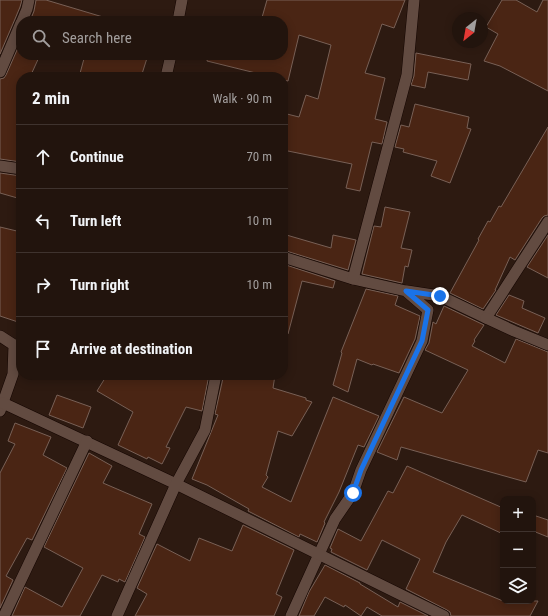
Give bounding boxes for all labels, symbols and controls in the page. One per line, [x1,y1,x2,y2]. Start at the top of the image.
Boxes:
north arrow [452,12,488,48]
search box [16,16,288,60]
icon: search [30,27,52,49]
text: Search here [62,29,132,47]
text: 2 min [32,88,70,108]
text: Walk · 90 m [212,91,272,106]
icon: ahead [32,146,54,168]
text: Continue [70,148,124,166]
text: 70 m [246,149,272,164]
icon: left [32,210,54,232]
text: Turn left [70,212,121,230]
text: 10 m [246,213,272,228]
icon: right [32,274,54,296]
text: Turn right [70,276,129,294]
text: 10 m [246,277,272,292]
route end [431,287,449,305]
icon: arrive [32,338,54,360]
text: Arrive at destination [70,340,193,358]
route start [344,484,362,502]
map controls [500,496,536,604]
button: + [500,496,536,532]
button: − [500,532,536,568]
button: layers [500,568,536,604]

